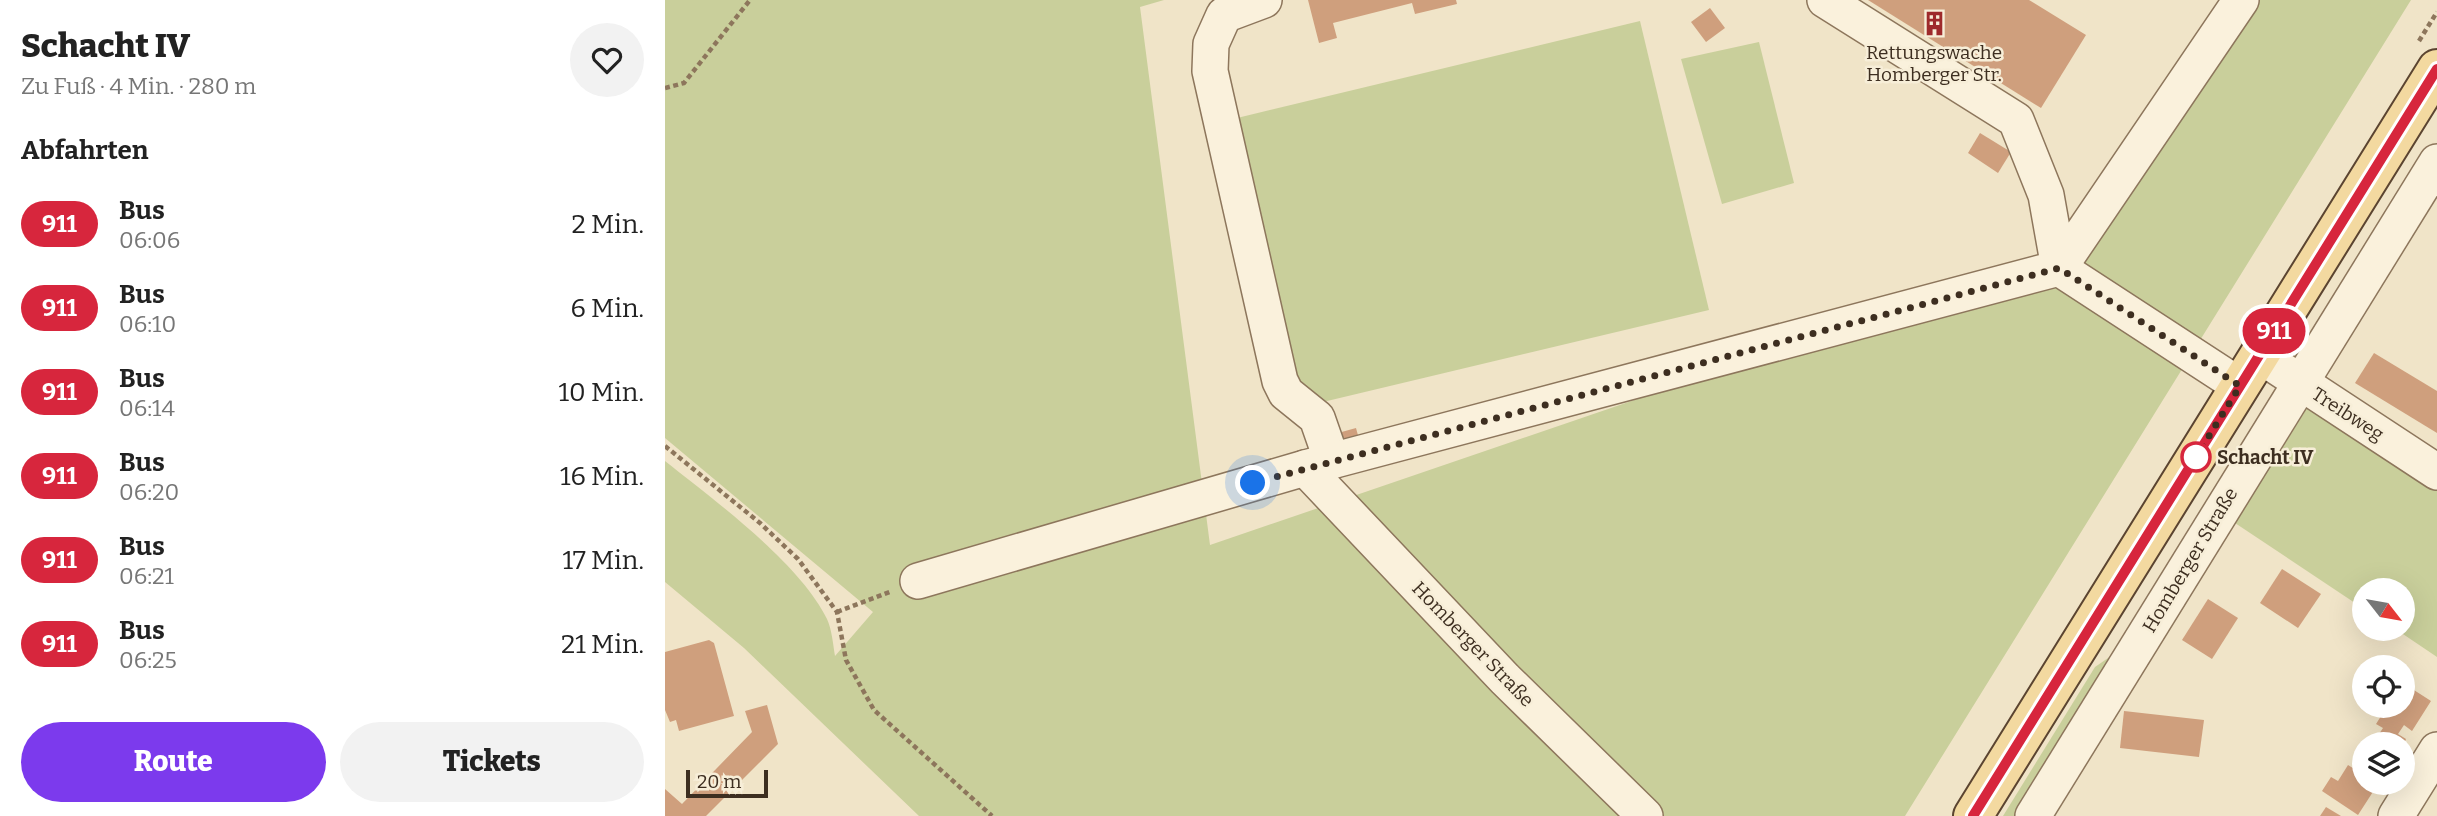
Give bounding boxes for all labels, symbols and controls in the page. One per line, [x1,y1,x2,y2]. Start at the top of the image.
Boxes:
building icon: Rettungswache Homberger Str. [1920,10,1948,38]
button: heart [570,23,644,97]
text: Schacht IV [21,26,190,66]
place label: Rettungswache Homberger Str. [1866,41,2002,86]
text: Zu Fuß · 4 Min. · 280 m [21,72,256,100]
text: Abfahrten [21,135,148,166]
text: Bus [119,195,165,226]
text: 2 Min. [572,209,644,240]
text: 911 [42,210,77,238]
text: 06:06 [119,226,180,254]
text: Bus [119,279,165,310]
text: 6 Min. [571,293,644,324]
text: 911 [42,294,77,322]
line badge: 911 [2234,308,2314,354]
text: 06:10 [119,310,176,338]
text: 911 [2257,317,2291,345]
text: Bus [119,363,165,394]
text: 10 Min. [559,377,644,408]
text: 911 [42,378,77,406]
street label: Treibweg [2308,382,2389,446]
text: 06:14 [119,394,175,422]
marker: Schacht IV [2181,442,2211,472]
place label: Schacht IV [2217,446,2314,469]
text: Bus [119,447,165,478]
text: 16 Min. [560,461,644,492]
text: 911 [42,462,77,490]
your location [1235,465,1270,500]
text: 06:20 [119,478,179,506]
street label: Homberger Straße [2138,483,2242,637]
text: Bus [119,531,165,562]
text: 17 Min. [562,545,644,576]
text: 911 [42,546,77,574]
text: 06:21 [119,562,174,590]
street label: Homberger Straße [1407,577,1539,711]
north arrow [2352,578,2415,640]
map controls [2352,578,2415,795]
text: Bus [119,615,165,646]
text: 21 Min. [561,629,644,660]
text: 911 [42,630,77,658]
text: 06:25 [119,646,177,674]
button: locate [2352,655,2415,718]
button: Route [21,722,326,802]
button: Tickets [340,722,644,802]
button: layers [2352,732,2415,795]
scale bar [686,767,768,799]
text: 20 m [697,770,741,793]

